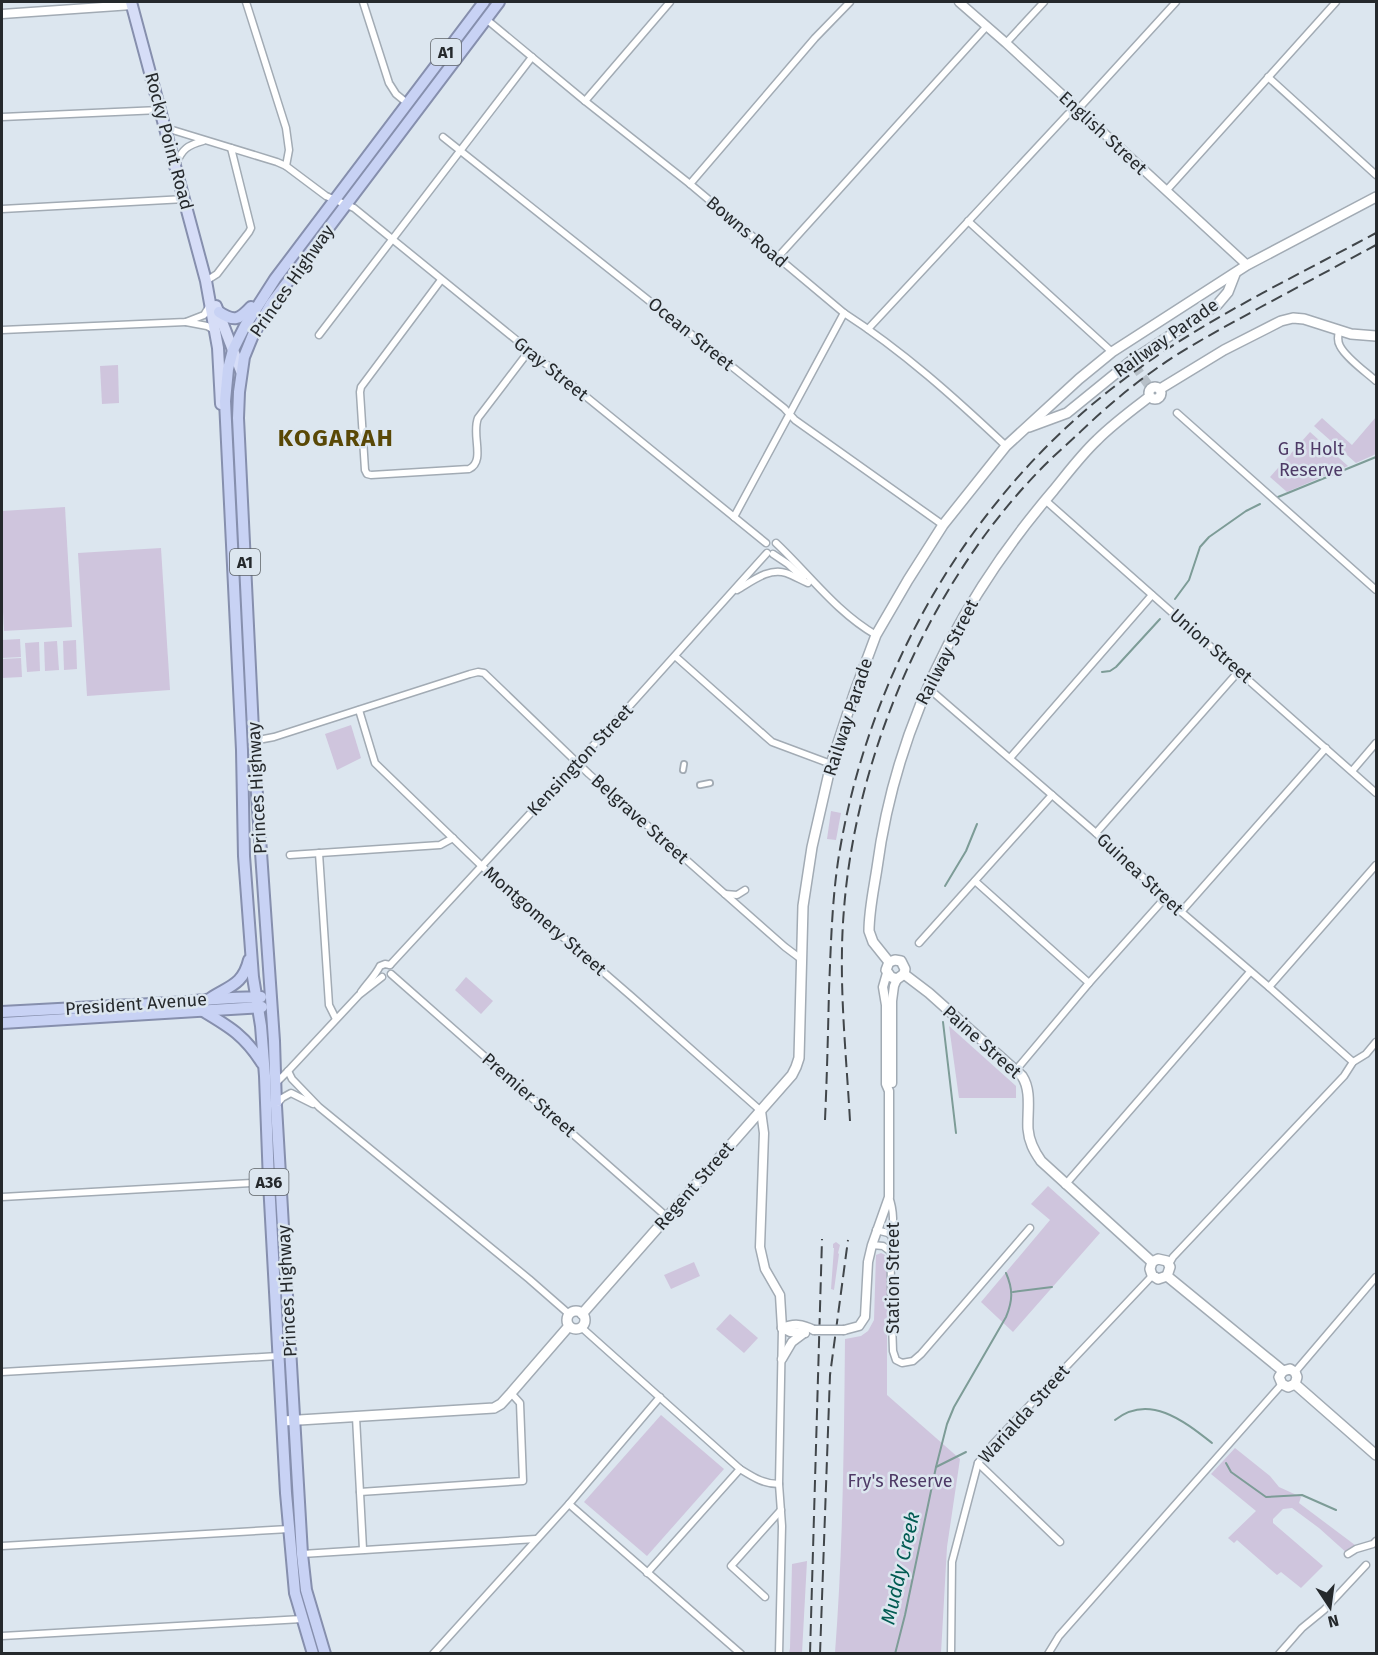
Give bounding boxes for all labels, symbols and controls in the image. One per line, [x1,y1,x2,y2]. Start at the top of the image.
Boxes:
road number: A1 [431,39,461,65]
street label: Rocky Point Road [140,70,198,212]
street label: English Street [1054,87,1152,180]
street label: Bowns Road [702,192,792,272]
street label: Princes Highway [245,220,339,341]
street label: Ocean Street [644,293,739,376]
street label: Railway Parade [1109,294,1223,382]
street label: Gray Street [509,332,593,406]
district label: KOGARAH [278,424,394,452]
park label: G B Holt Reserve [1278,438,1345,481]
road number: A1 [230,549,260,575]
street label: Railway Street [911,595,983,708]
street label: Union Street [1165,604,1257,688]
street label: Railway Parade [819,655,877,779]
street label: Kensington Street [523,699,638,821]
street label: Princes Highway [243,721,271,855]
street label: Belgrave Street [587,770,694,869]
street label: Guinea Street [1092,828,1188,920]
street label: Montgomery Street [479,862,611,981]
street label: President Avenue [64,988,208,1020]
street label: Paine Street [938,1001,1026,1083]
street label: Premier Street [478,1048,581,1142]
street label: Regent Street [650,1137,739,1235]
road number: A36 [250,1169,288,1195]
street label: Station Street [882,1221,904,1334]
street label: Princes Highway [273,1224,301,1358]
street label: Warialda Street [974,1360,1074,1468]
park label: Fry's Reserve [847,1470,953,1492]
water label: Muddy Creek [875,1509,925,1627]
north arrow [1300,1577,1360,1637]
text: N [1326,1611,1341,1632]

